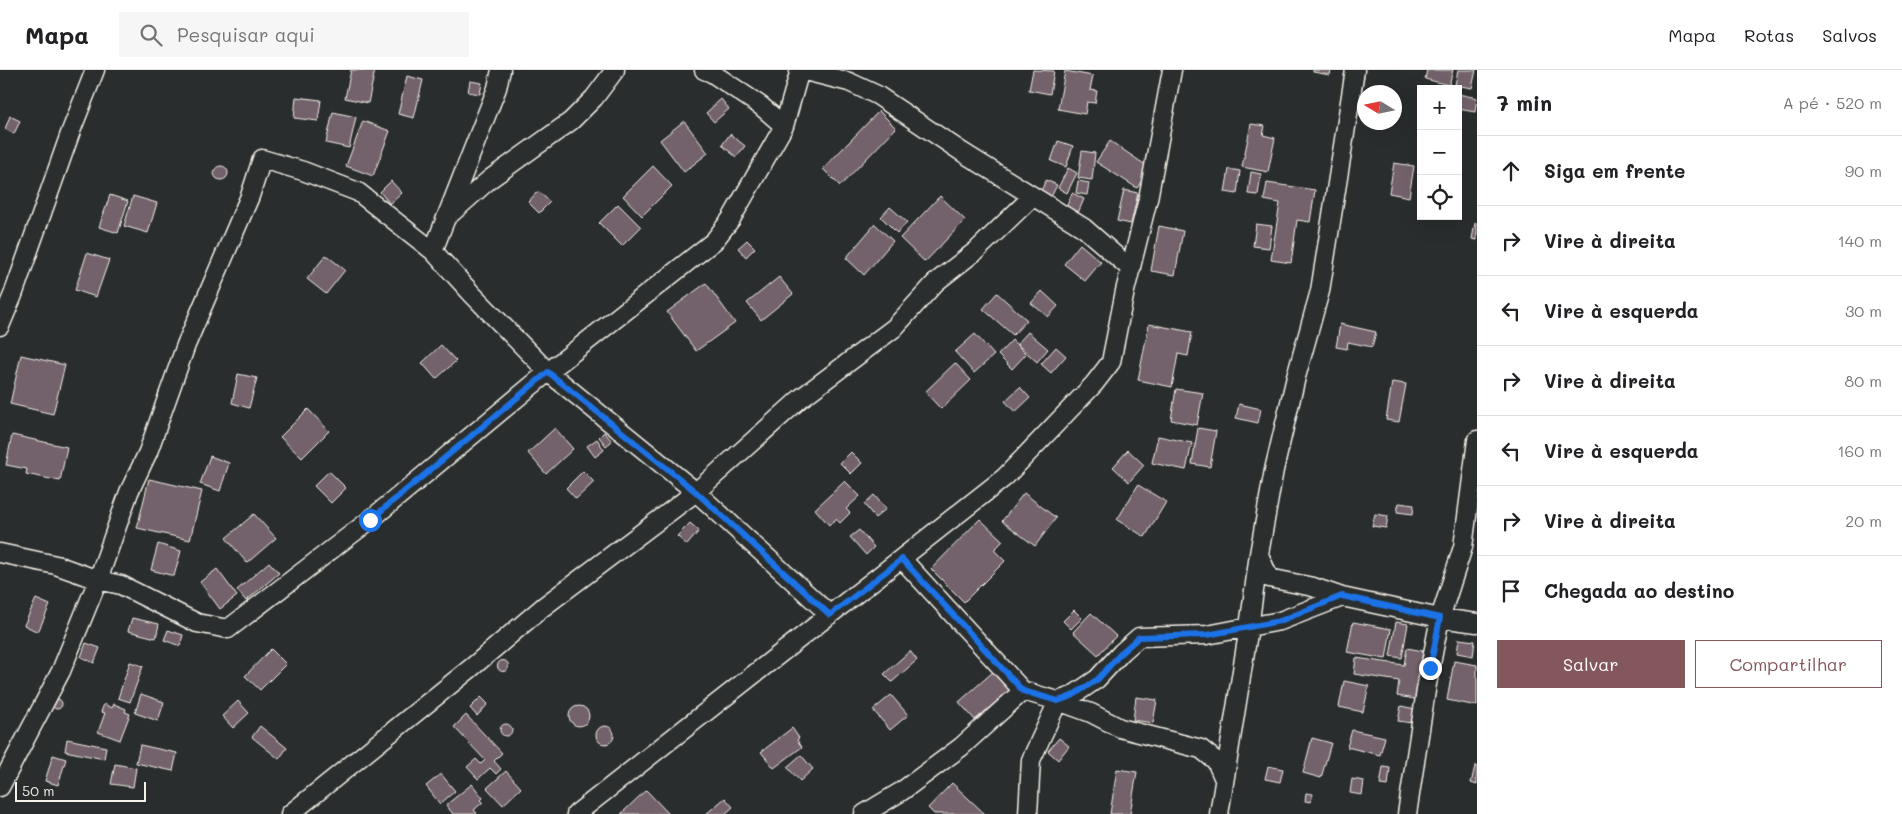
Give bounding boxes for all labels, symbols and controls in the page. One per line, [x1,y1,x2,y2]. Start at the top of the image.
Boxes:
search box [119,12,469,57]
text: Mapa [25,19,89,50]
icon: search [137,21,165,49]
text: Pesquisar aqui [177,22,315,47]
text: Mapa [1668,23,1716,47]
text: Rotas [1744,23,1794,47]
text: Salvos [1822,23,1877,47]
north arrow [1357,85,1402,130]
map controls [1417,85,1462,220]
button: + [1417,85,1462,130]
text: 7 min [1497,89,1552,116]
text: A pé · 520 m [1783,92,1882,113]
button: − [1417,130,1462,175]
icon: ahead [1497,157,1525,185]
text: Siga em frente [1544,158,1685,183]
text: 90 m [1845,160,1882,181]
button: locate [1417,175,1462,220]
icon: right [1497,227,1525,255]
text: Vire à direita [1544,228,1676,253]
text: 140 m [1838,230,1882,251]
icon: left [1497,297,1525,325]
text: Vire à esquerda [1544,298,1699,323]
text: 30 m [1845,300,1882,321]
icon: right [1497,367,1525,395]
text: Vire à direita [1544,368,1676,393]
text: 80 m [1845,370,1882,391]
icon: left [1497,437,1525,465]
text: Vire à esquerda [1544,438,1699,463]
text: 160 m [1837,440,1882,461]
icon: right [1497,507,1525,535]
text: Vire à direita [1544,508,1676,533]
route start [359,509,382,532]
text: 20 m [1845,510,1882,531]
icon: arrive [1497,577,1525,605]
text: Chegada ao destino [1544,578,1734,603]
button: Salvar [1497,640,1685,688]
button: Compartilhar [1695,640,1882,688]
route end [1419,657,1442,680]
scale bar [15,779,146,802]
text: 50 m [22,781,54,800]

